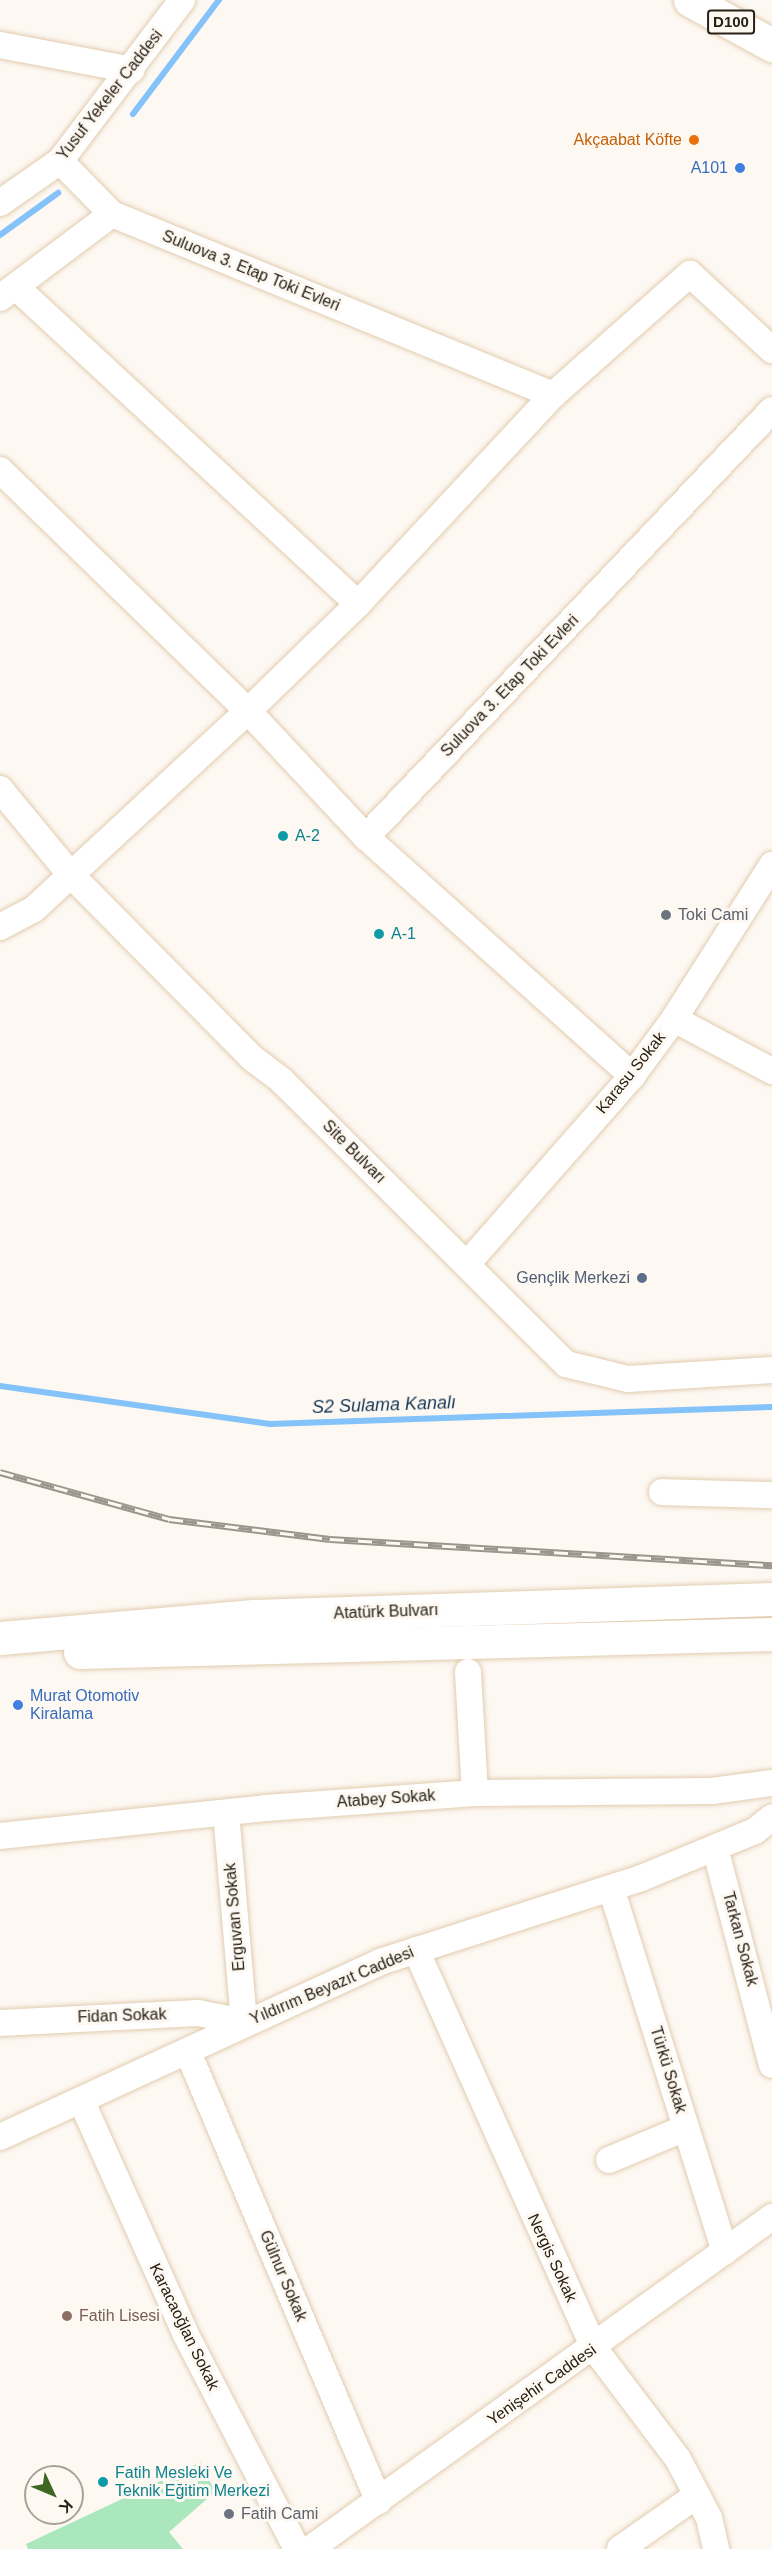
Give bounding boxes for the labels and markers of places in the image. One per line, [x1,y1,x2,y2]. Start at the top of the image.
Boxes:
place label: Akçaabat Köfte [573,130,682,150]
marker: Akçaabat Köfte [687,133,701,147]
place label: A101 [691,158,728,178]
marker: A101 [733,161,747,175]
place label: A-2 [295,826,320,846]
marker: A-2 [276,829,290,843]
place label: Toki Cami [678,905,748,925]
marker: Toki Cami [659,908,673,922]
place label: A-1 [391,924,416,944]
marker: A-1 [372,927,386,941]
place label: Gençlik Merkezi [516,1268,630,1288]
marker: Gençlik Merkezi [635,1271,649,1285]
place label: Murat Otomotiv Kiralama [30,1686,139,1724]
marker: Murat Otomotiv Kiralama [11,1698,25,1712]
place label: Fatih Lisesi [79,2306,160,2326]
marker: Fatih Lisesi [60,2309,74,2323]
place label: Fatih Mesleki Ve Teknik Eğitim Merkezi [115,2463,270,2501]
marker: Fatih Mesleki Ve Teknik Eğitim Merkezi [96,2475,110,2489]
place label: Fatih Cami [241,2504,318,2524]
marker: Fatih Cami [222,2507,236,2521]

